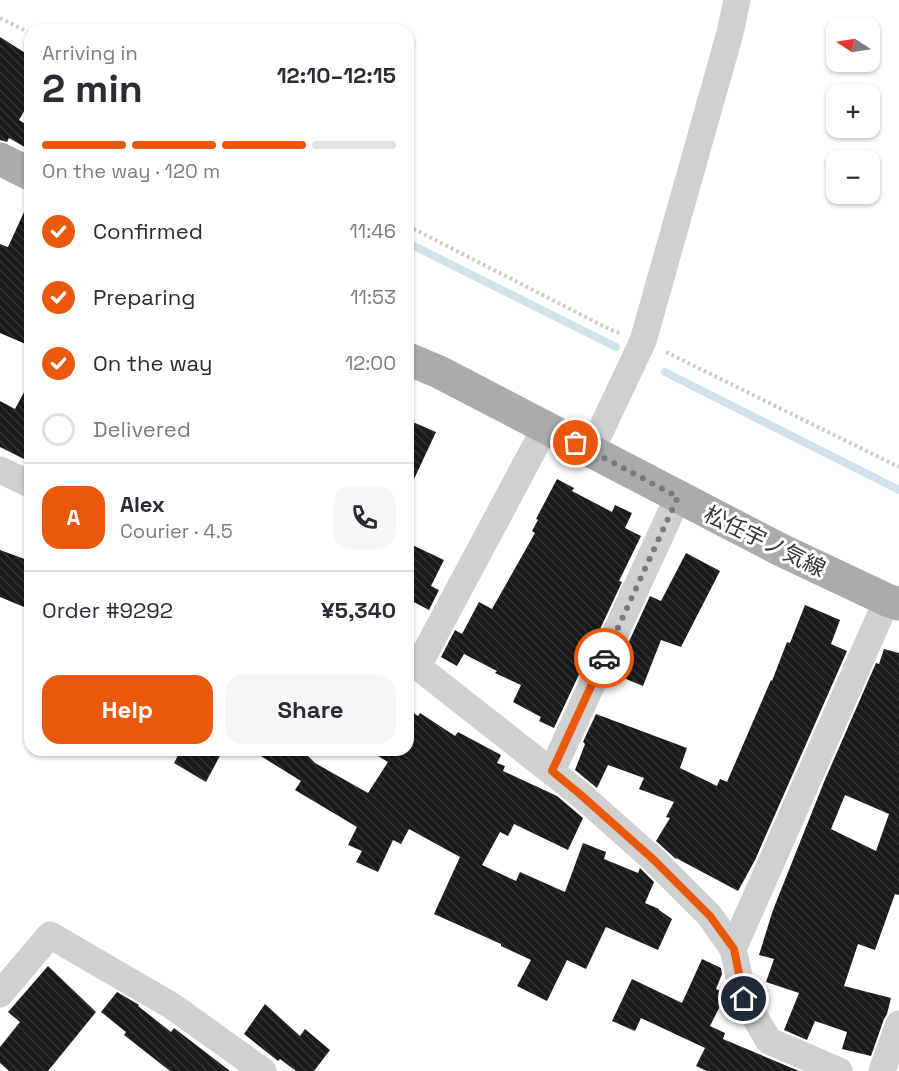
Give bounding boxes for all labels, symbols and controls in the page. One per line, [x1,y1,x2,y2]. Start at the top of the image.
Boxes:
north arrow [826,18,880,72]
map controls [826,18,880,204]
text: Arriving in [42,40,138,66]
text: 12:10–12:15 [277,61,396,89]
text: 2 min [42,64,143,113]
button: + [826,84,880,138]
button: − [826,150,880,204]
text: On the way · 120 m [42,158,220,184]
icon: check [42,215,75,248]
text: Confirmed [93,217,203,245]
text: 11:46 [349,218,396,244]
icon: check [42,281,75,314]
text: Preparing [93,283,195,311]
text: 11:53 [350,284,396,310]
icon: check [42,347,75,380]
text: On the way [93,349,212,377]
text: 12:00 [345,350,396,376]
text: Delivered [93,415,191,443]
pin [550,417,601,468]
icon: bag [559,426,592,459]
button: phone [333,486,396,549]
text: Alex [120,490,165,518]
street label: 松任宇ノ気線 [700,499,830,583]
text: A [67,503,80,531]
text: Courier · 4.5 [120,518,233,544]
text: Order #9292 [42,596,173,624]
text: ¥5,340 [321,596,396,624]
courier [574,628,634,688]
icon: car [588,642,621,675]
button: Help [42,675,213,744]
button: Share [225,675,396,744]
pin [718,973,769,1024]
icon: home [727,982,760,1015]

